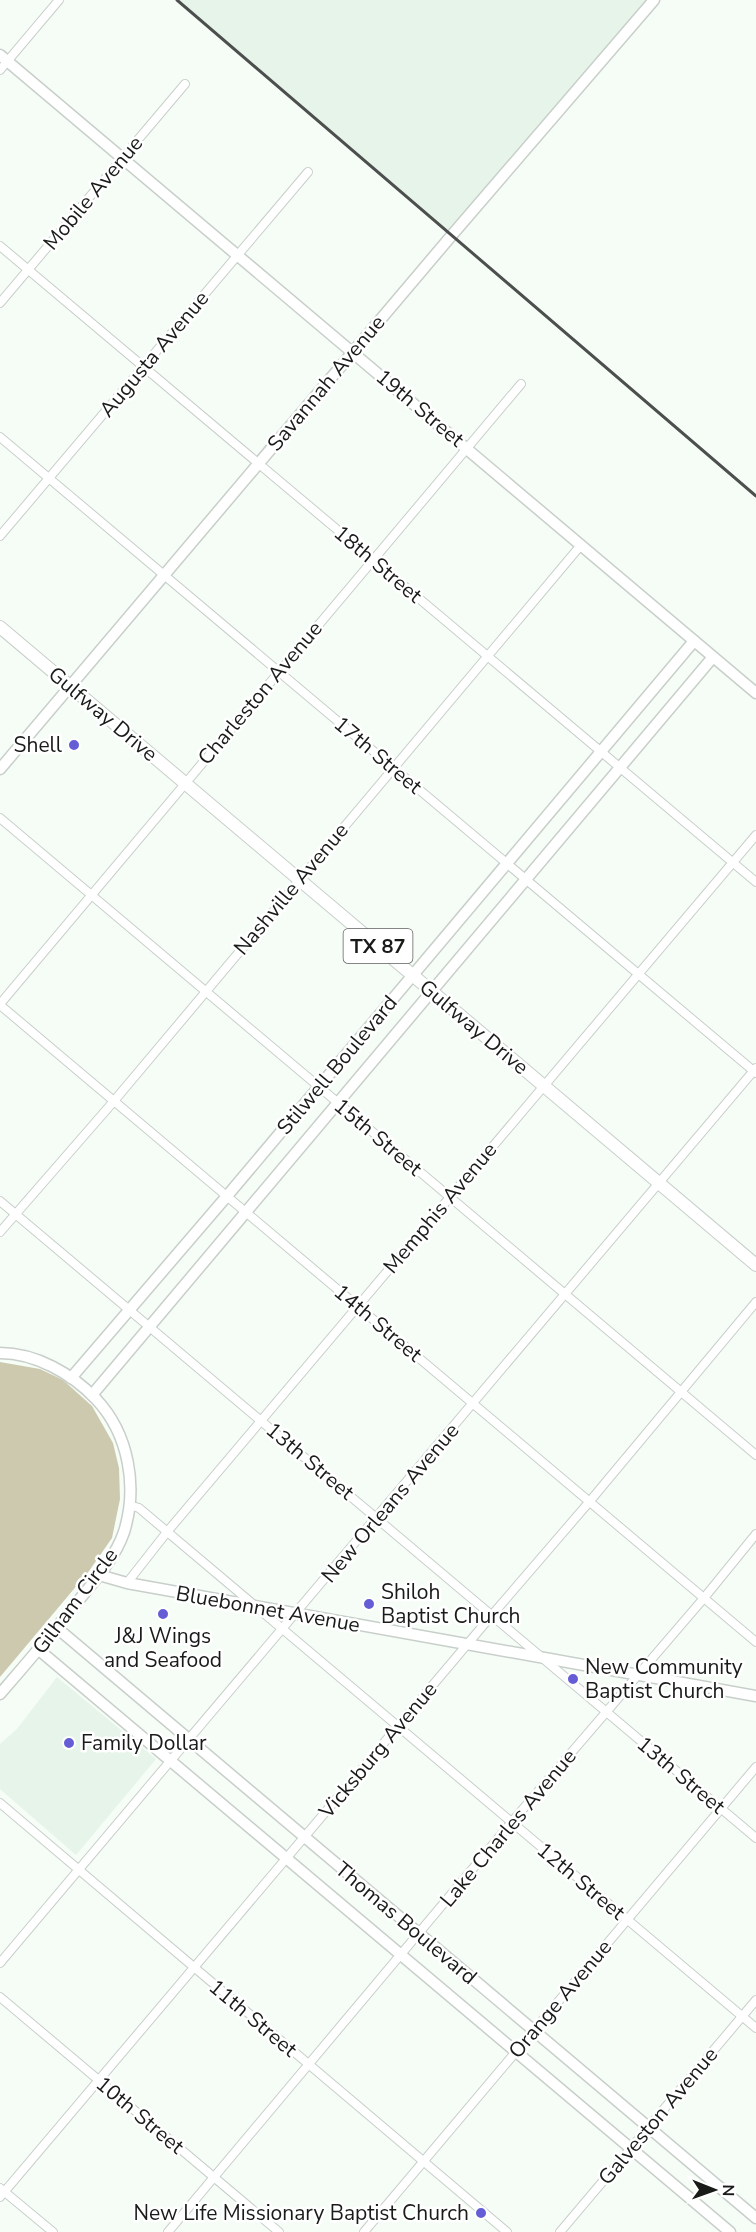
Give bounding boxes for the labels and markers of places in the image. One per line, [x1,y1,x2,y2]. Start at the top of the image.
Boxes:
place label: Shell [14,731,63,759]
marker: Shell [67,738,81,752]
place label: Shiloh Baptist Church [381,1578,520,1630]
marker: Shiloh Baptist Church [362,1597,376,1611]
marker: J&J Wings and Seafood [156,1607,170,1621]
place label: J&J Wings and Seafood [104,1622,222,1674]
place label: New Community Baptist Church [585,1653,743,1705]
marker: New Community Baptist Church [566,1672,580,1686]
place label: Family Dollar [81,1729,207,1757]
marker: Family Dollar [62,1736,76,1750]
place label: New Life Missionary Baptist Church [134,2199,469,2227]
marker: New Life Missionary Baptist Church [474,2206,488,2220]

